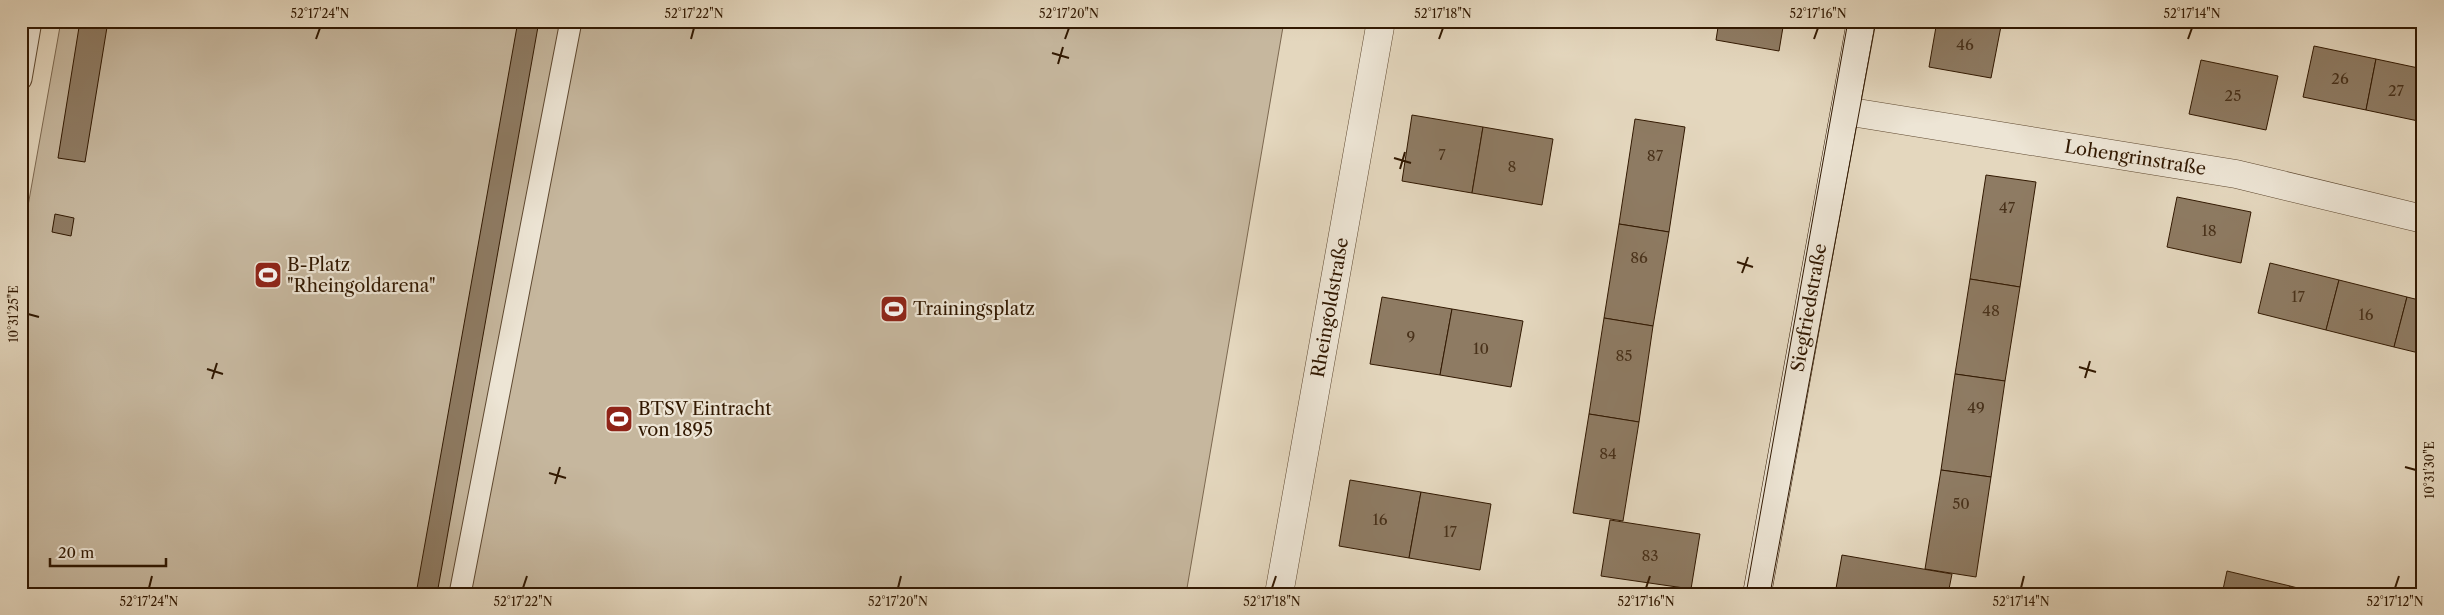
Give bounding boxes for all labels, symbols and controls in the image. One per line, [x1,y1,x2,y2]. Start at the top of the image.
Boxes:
text: 52°17'24"N [291,6,350,21]
text: 52°17'22"N [664,6,724,21]
text: 52°17'20"N [1039,6,1099,21]
text: 52°17'18"N [1414,6,1472,21]
text: 52°17'16"N [1789,6,1847,21]
text: 52°17'14"N [2163,6,2221,21]
house number: 46 [1956,35,1974,54]
house number: 26 [2331,69,2349,88]
house number: 27 [2388,81,2405,100]
house number: 25 [2225,86,2241,105]
street label: Lohengrinstraße [2063,136,2208,180]
house number: 7 [1438,145,1446,164]
house number: 87 [1647,146,1664,165]
house number: 8 [1508,157,1517,176]
house number: 47 [1999,198,2016,217]
house number: 18 [2201,221,2217,240]
street label: Rheingoldstraße [1307,236,1353,379]
street label: Siegfriedstraße [1787,242,1831,374]
house number: 86 [1630,248,1648,267]
place label: B-Platz "Rheingoldarena" [287,254,436,297]
sports icon: B-Platz "Rheingoldarena" [253,260,283,290]
text: 10°31'25"E [6,286,21,342]
house number: 17 [2291,287,2305,306]
sports icon: Trainingsplatz [879,294,909,324]
place label: Trainingsplatz [913,298,1035,320]
house number: 48 [1982,301,2000,320]
house number: 16 [2358,305,2374,324]
house number: 9 [1407,327,1415,346]
house number: 10 [1473,339,1489,358]
house number: 85 [1615,346,1633,365]
place label: BTSV Eintracht von 1895 [637,398,772,441]
house number: 49 [1967,398,1985,417]
sports icon: BTSV Eintracht von 1895 [604,404,634,434]
text: 10°31'30"E [2422,441,2437,499]
house number: 84 [1599,444,1617,463]
house number: 50 [1952,494,1970,513]
house number: 16 [1372,510,1388,529]
house number: 17 [1443,522,1457,541]
scale bar [50,535,166,567]
text: 20 m [58,543,94,562]
house number: 83 [1641,546,1659,565]
text: 52°17'24"N [120,594,179,609]
text: 52°17'22"N [493,594,553,609]
text: 52°17'20"N [868,594,928,609]
text: 52°17'18"N [1243,594,1301,609]
text: 52°17'16"N [1617,594,1675,609]
text: 52°17'14"N [1992,594,2050,609]
text: 52°17'12"N [2366,594,2424,609]

